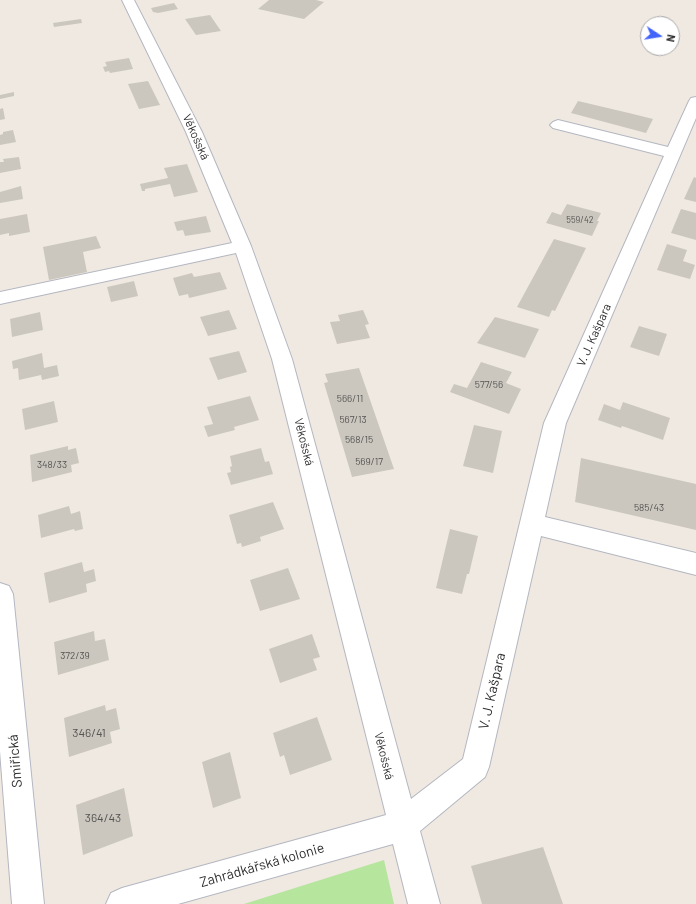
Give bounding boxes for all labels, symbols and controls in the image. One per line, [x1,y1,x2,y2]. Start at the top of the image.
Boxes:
north arrow [640,16,680,56]
text: N [664,33,678,43]
street label: Věkošská [180,112,212,162]
house number: 559/42 [566,215,594,225]
street label: V. J. Kašpara [574,301,614,369]
house number: 577/56 [475,379,503,391]
house number: 566/11 [337,393,363,405]
house number: 567/13 [339,414,367,426]
street label: Věkošská [291,417,317,467]
house number: 568/15 [345,434,373,446]
house number: 569/17 [355,456,383,468]
house number: 348/33 [37,459,67,471]
house number: 585/43 [634,502,664,514]
house number: 372/39 [60,650,90,662]
street label: V. J. Kašpara [475,651,509,731]
house number: 346/41 [72,726,106,740]
street label: Věkošská [371,731,397,781]
street label: Smiřická [4,734,26,788]
house number: 364/43 [85,811,121,825]
street label: Zahrádkářská kolonie [198,839,326,891]

